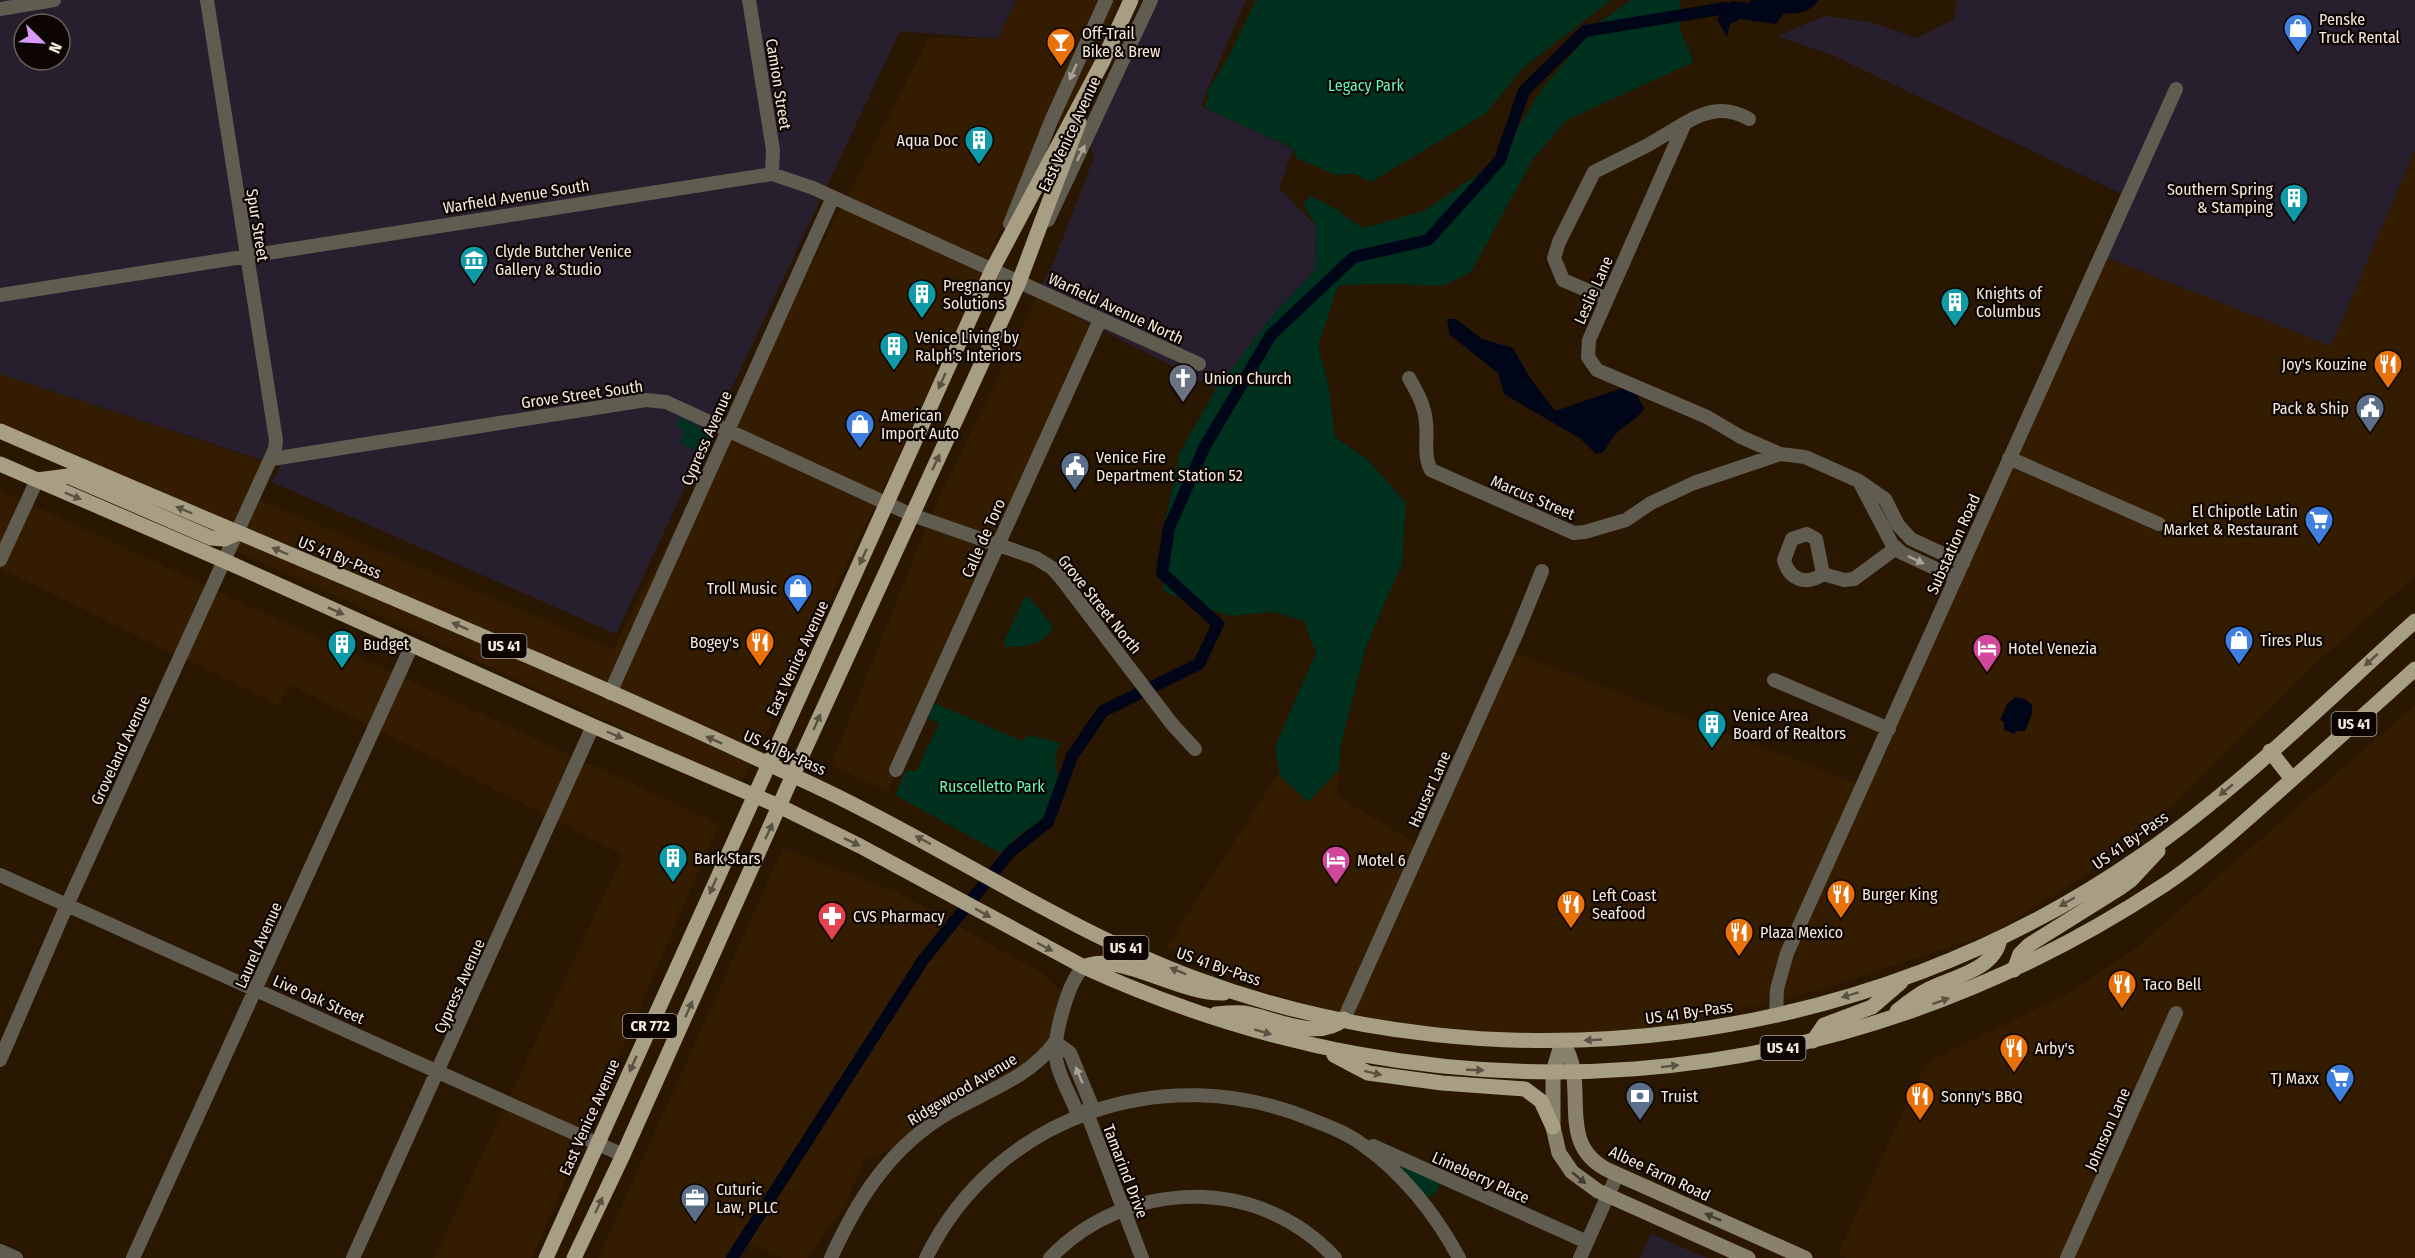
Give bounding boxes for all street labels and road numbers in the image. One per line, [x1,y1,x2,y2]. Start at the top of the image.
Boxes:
street label: Camion Street [762,37,795,132]
street label: East Venice Avenue [1034,73,1105,195]
street label: Warfield Avenue South [442,176,591,217]
street label: Spur Street [242,187,273,264]
street label: Leslie Lane [1570,253,1617,327]
street label: Warfield Avenue North [1045,269,1186,348]
street label: Grove Street South [520,377,644,412]
street label: Cypress Avenue [677,388,736,488]
street label: Marcus Street [1488,471,1578,524]
street label: Substation Road [1923,491,1984,597]
street label: Calle de Toro [958,496,1009,581]
street label: US 41 By-Pass [295,532,384,583]
street label: Grove Street North [1054,551,1145,658]
street label: East Venice Avenue [762,597,833,719]
road number: US 41 [482,634,526,658]
street label: Groveland Avenue [87,692,154,808]
road number: US 41 [2332,712,2376,736]
street label: US 41 By-Pass [741,726,829,779]
street label: Hauser Lane [1404,748,1455,830]
street label: US 41 By-Pass [2089,807,2172,874]
street label: Laurel Avenue [231,899,286,991]
street label: Cypress Avenue [430,936,489,1036]
road number: US 41 [1104,936,1148,960]
street label: US 41 By-Pass [1174,943,1264,990]
street label: Live Oak Street [270,971,368,1028]
street label: US 41 By-Pass [1644,997,1734,1028]
road number: CR 772 [623,1014,677,1038]
road number: US 41 [1760,1036,1806,1060]
street label: Ridgewood Avenue [904,1049,1020,1130]
street label: East Venice Avenue [555,1056,624,1178]
street label: Johnson Lane [2081,1085,2134,1173]
street label: Tamarind Drive [1099,1122,1152,1221]
street label: Albee Farm Road [1606,1142,1713,1205]
street label: Limeberry Place [1429,1148,1532,1207]

